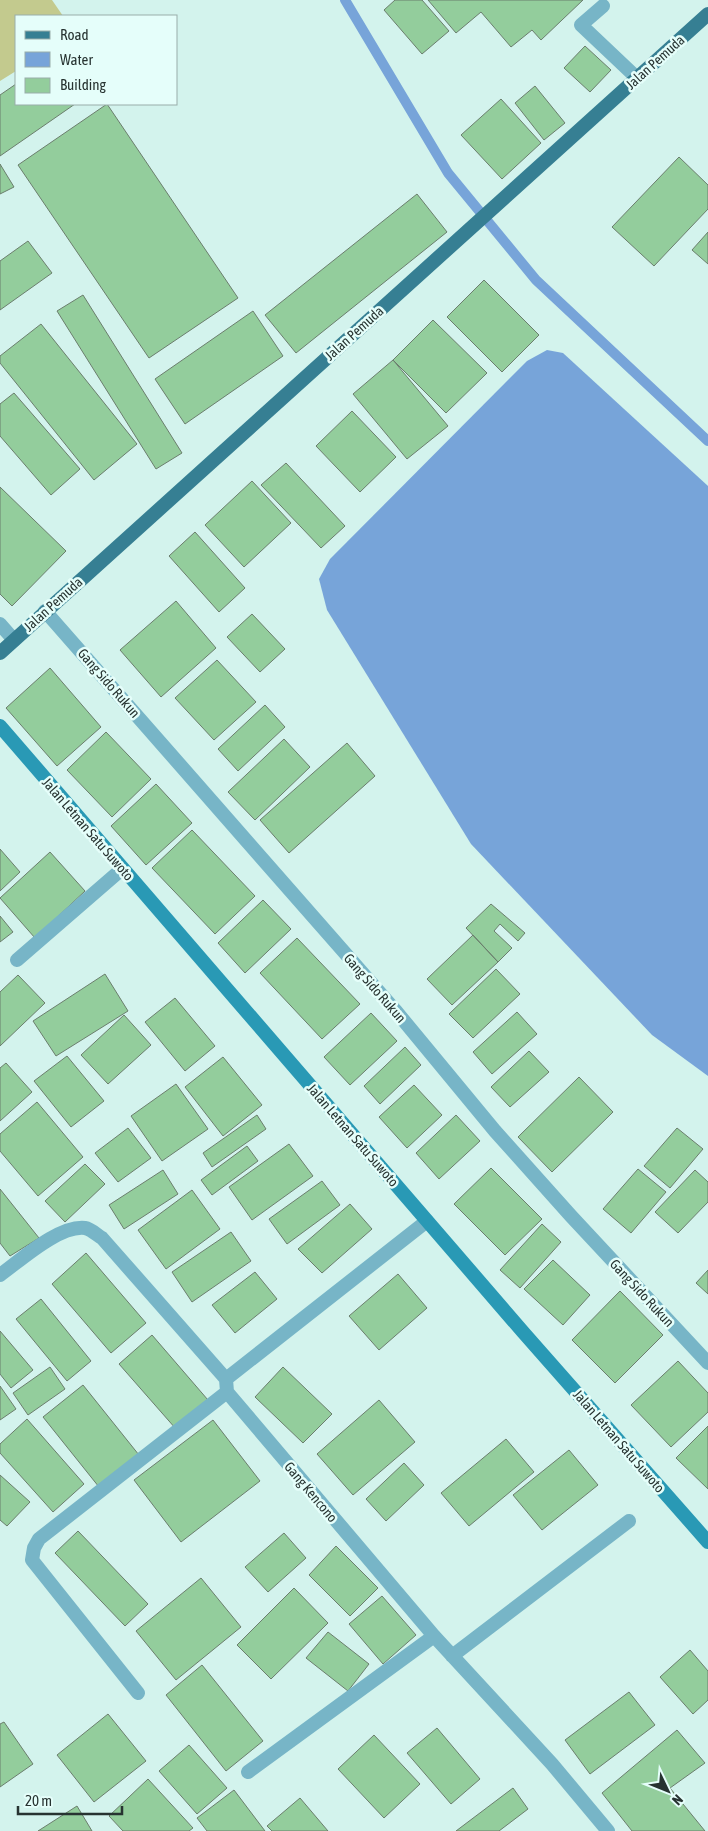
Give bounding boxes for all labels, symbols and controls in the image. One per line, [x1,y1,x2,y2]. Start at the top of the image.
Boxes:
legend [15,15,178,105]
text: Road [60,26,89,43]
street label: Jalan Pemuda [623,32,687,92]
text: Water [60,51,93,68]
text: Building [60,76,106,93]
street label: Jalan Pemuda [322,303,386,363]
street label: Jalan Pemuda [21,574,85,634]
street label: Gang Sido Rukun [75,645,143,721]
street label: Jalan Letnan Satu Suwoto [39,774,137,884]
street label: Gang Sido Rukun [341,950,409,1026]
street label: Jalan Letnan Satu Suwoto [304,1080,402,1190]
street label: Gang Sido Rukun [607,1256,677,1330]
street label: Jalan Letnan Satu Suwoto [570,1386,668,1496]
street label: Gang Kencono [281,1459,341,1525]
north arrow [643,1766,693,1816]
scale bar [18,1784,121,1816]
text: N [669,1791,686,1808]
text: 20 m [25,1792,52,1809]

